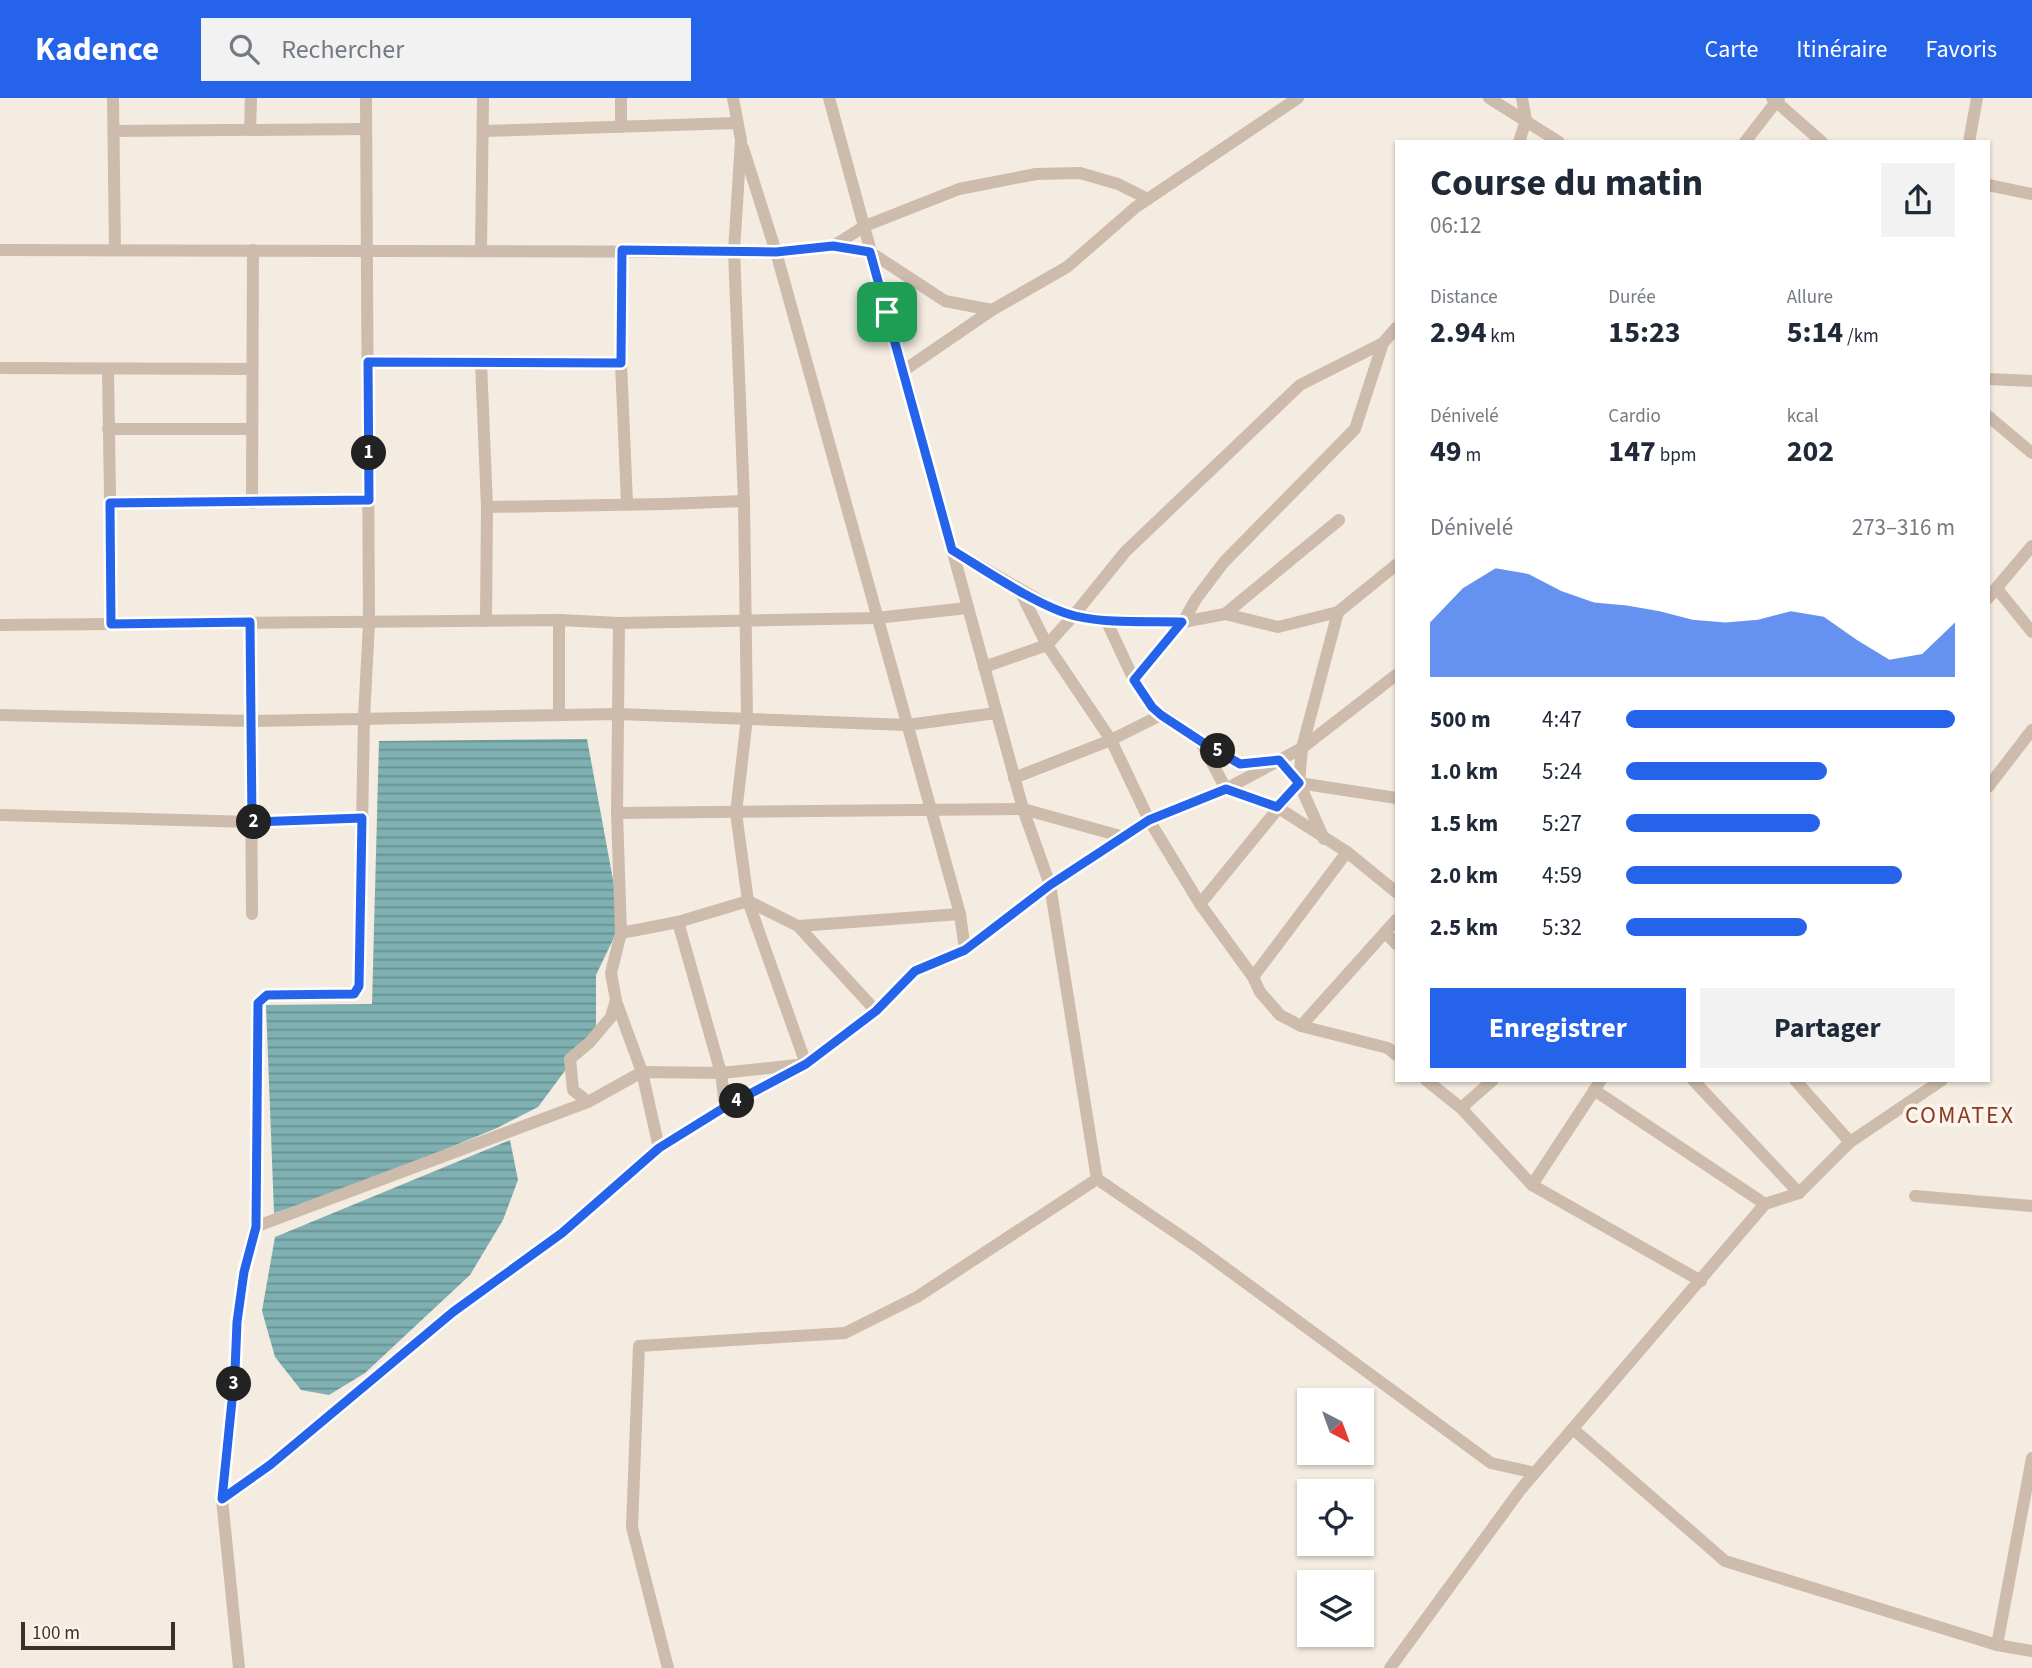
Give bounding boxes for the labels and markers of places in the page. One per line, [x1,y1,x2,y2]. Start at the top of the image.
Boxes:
pin [857,282,917,342]
pin: 1 [352,436,386,470]
pin: 5 [1200,734,1236,768]
pin: 2 [236,804,272,840]
pin: 4 [720,1084,754,1118]
pin: 3 [216,1366,252,1402]

